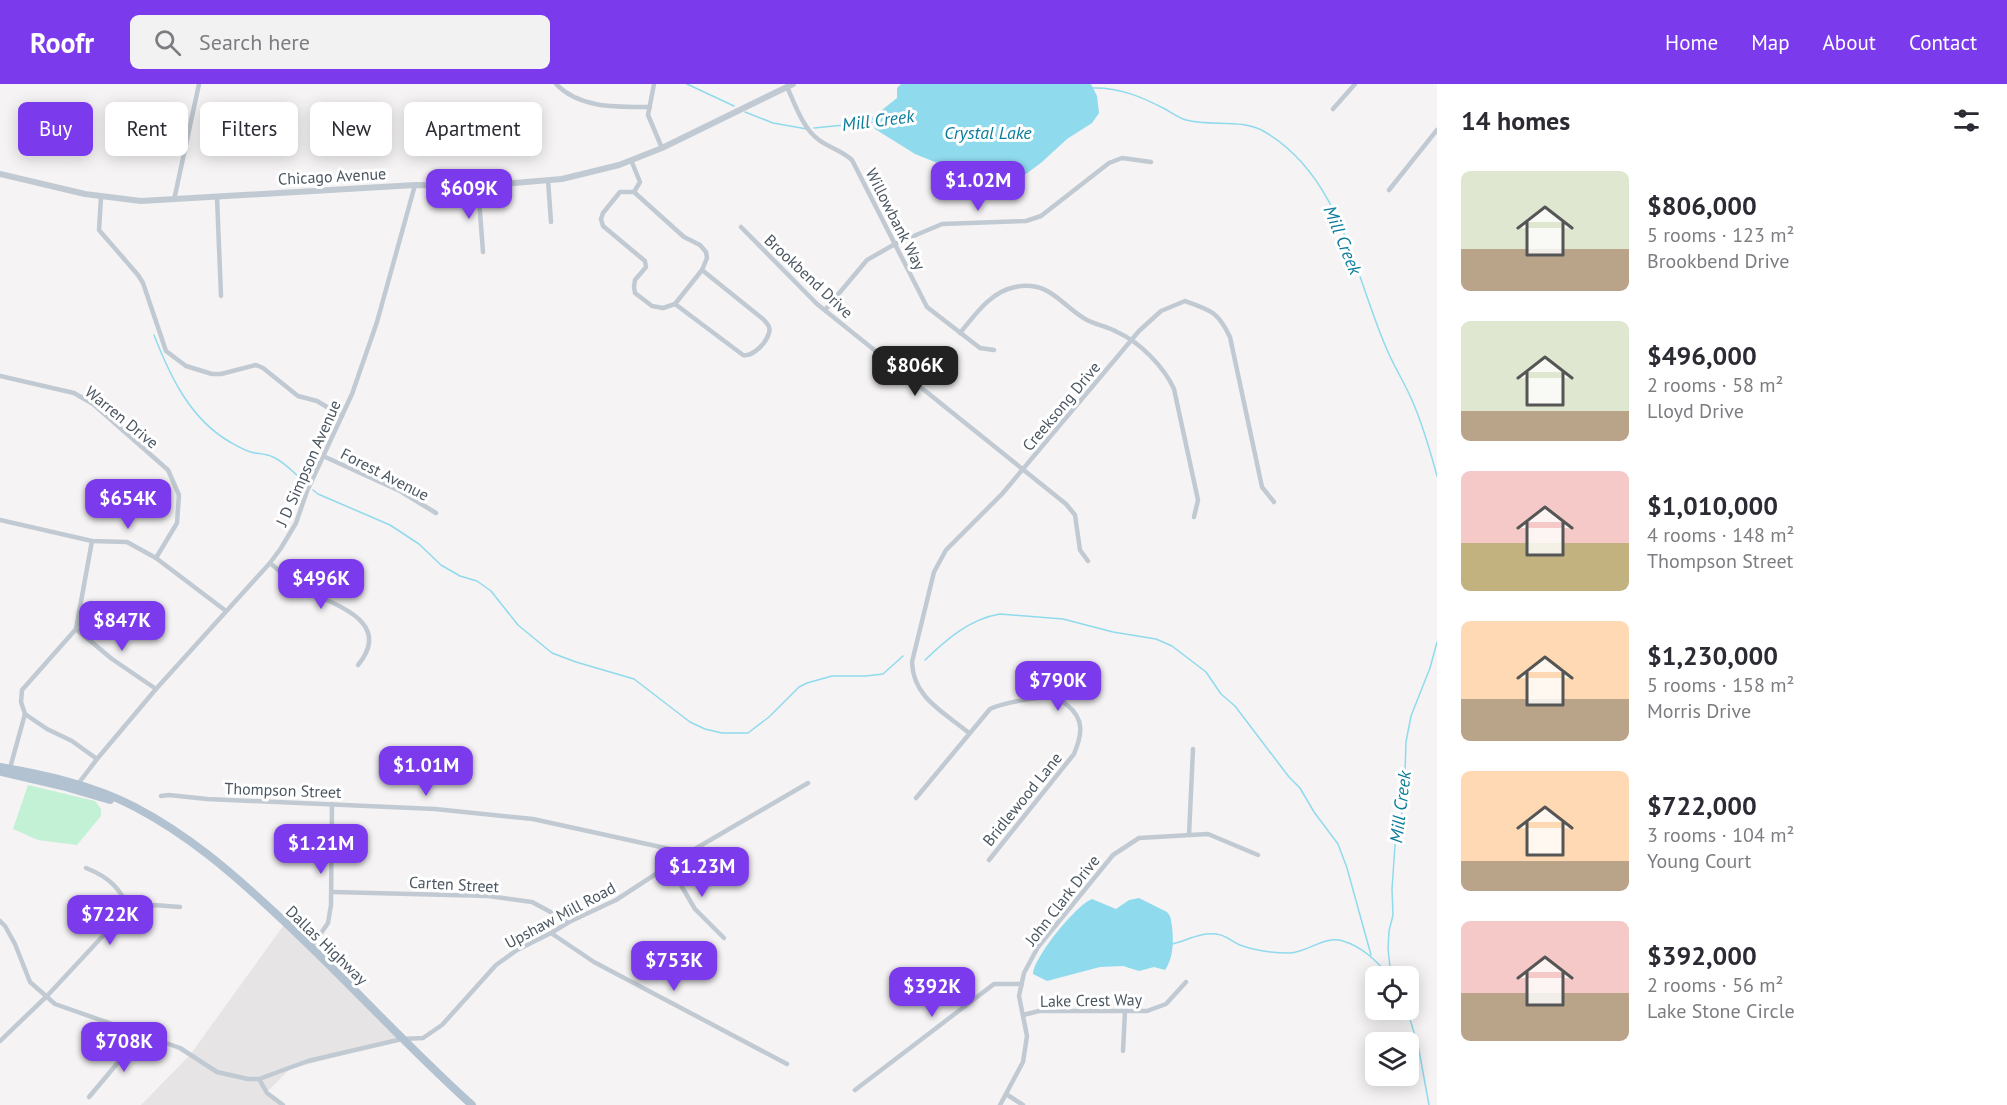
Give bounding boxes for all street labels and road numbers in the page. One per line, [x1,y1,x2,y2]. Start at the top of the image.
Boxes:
street label: Chicago Avenue [277,163,387,189]
street label: Willowbank Way [862,165,930,274]
street label: Brookbend Drive [761,230,857,322]
street label: Creeksong Drive [1018,357,1104,455]
street label: Warren Drive [81,381,163,453]
street label: J D Simpson Avenue [271,397,345,530]
street label: Forest Avenue [338,443,432,505]
street label: Bridlewood Lane [978,748,1066,850]
street label: Thompson Street [224,778,342,802]
street label: John Clark Drive [1020,851,1104,950]
street label: Carten Street [409,872,500,896]
street label: Upshaw Mill Road [501,877,619,953]
street label: Dallas Highway [282,901,373,989]
street label: Lake Crest Way [1040,989,1143,1011]

